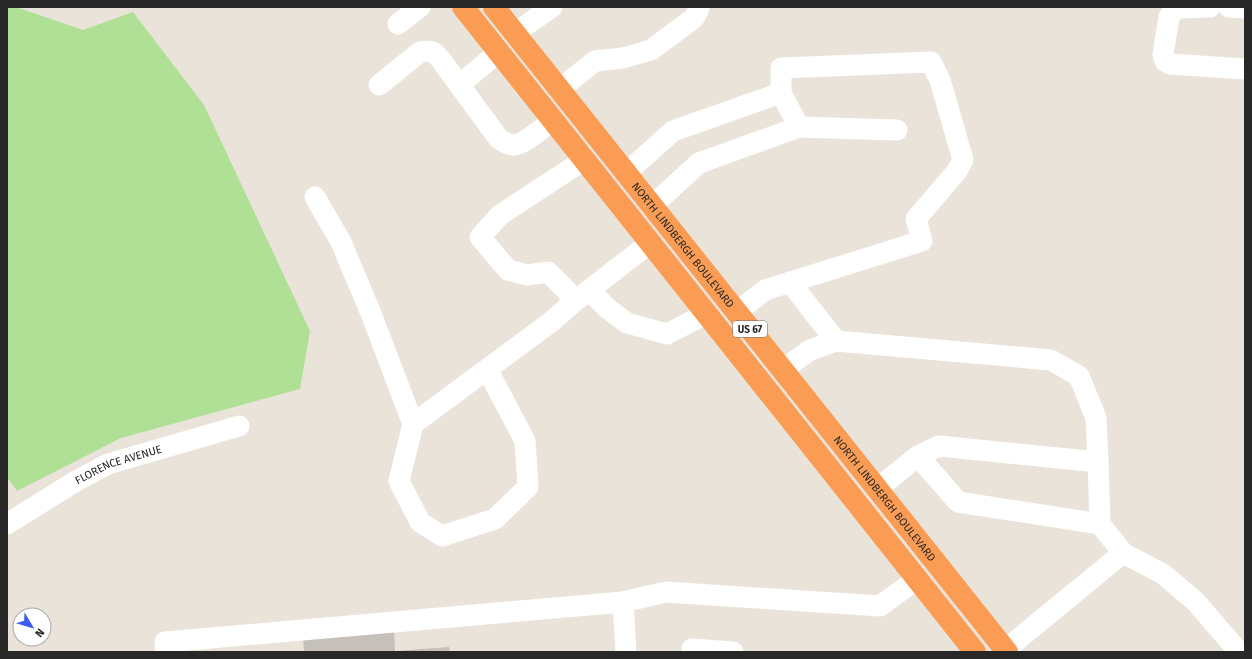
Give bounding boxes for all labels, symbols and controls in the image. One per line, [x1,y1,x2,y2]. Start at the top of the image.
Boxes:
street label: NORTH LINDBERGH BOULEVARD [629,180,737,311]
road number: US 67 [733,321,767,337]
street label: NORTH LINDBERGH BOULEVARD [831,433,938,564]
street label: FLORENCE AVENUE [73,443,163,487]
north arrow [12,607,52,647]
text: N [32,626,47,640]

